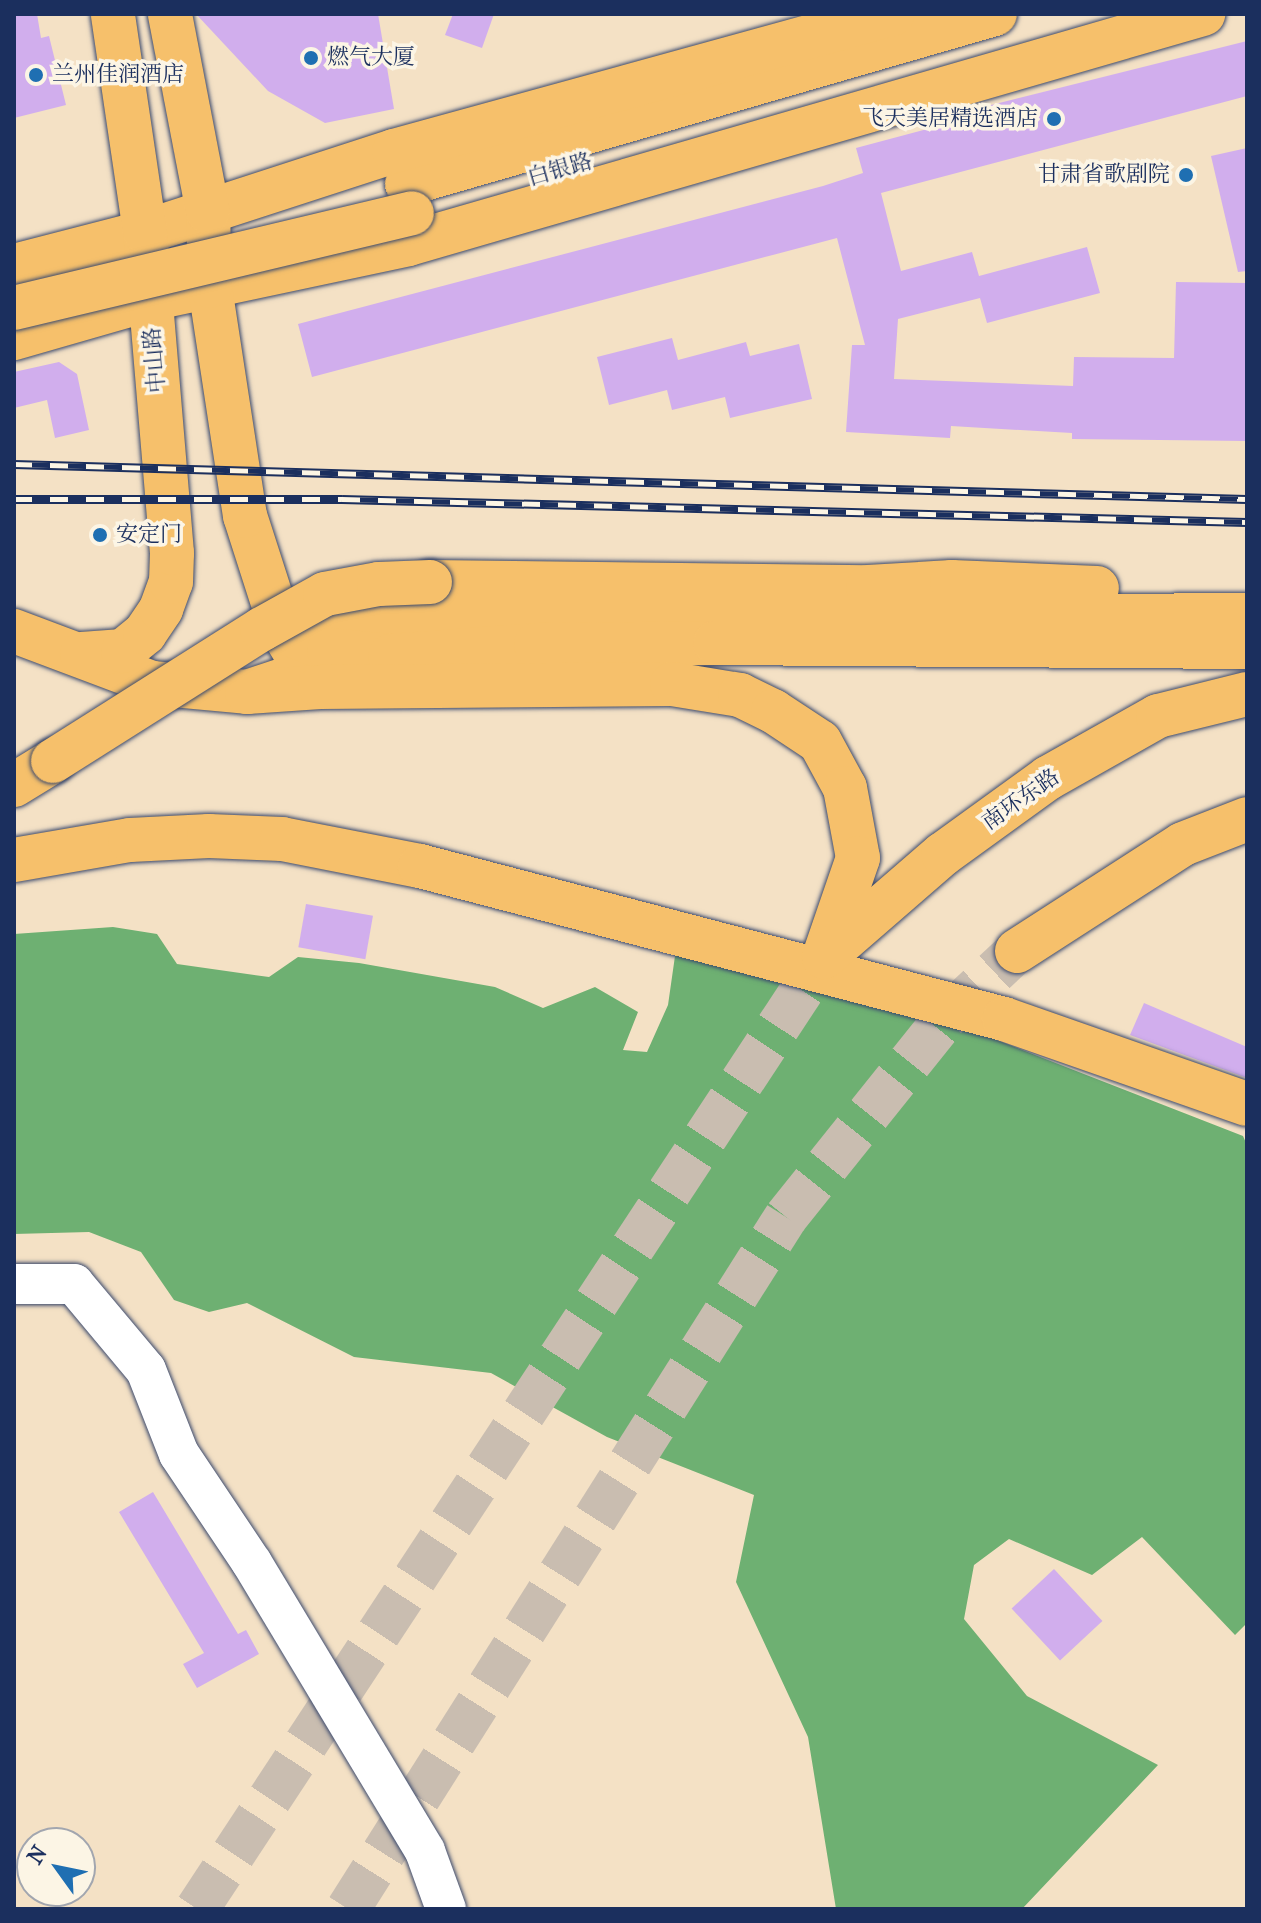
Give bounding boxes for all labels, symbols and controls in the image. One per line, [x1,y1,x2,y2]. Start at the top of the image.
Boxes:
place label: 燃气大厦 [327,45,415,71]
marker: 燃气大厦 [302,49,320,67]
place label: 兰州佳润酒店 [52,62,184,88]
marker: 兰州佳润酒店 [27,66,45,84]
place label: 飞天美居精选酒店 [862,106,1038,132]
marker: 飞天美居精选酒店 [1045,110,1063,128]
street label: 白银路 [525,148,595,192]
place label: 甘肃省歌剧院 [1038,162,1170,188]
marker: 甘肃省歌剧院 [1177,166,1195,184]
street label: 中山路 [139,326,171,394]
place label: 安定门 [116,522,182,548]
marker: 安定门 [91,526,109,544]
street label: 南环东路 [977,764,1065,836]
north arrow [16,1827,96,1907]
text: N [22,1841,53,1869]

